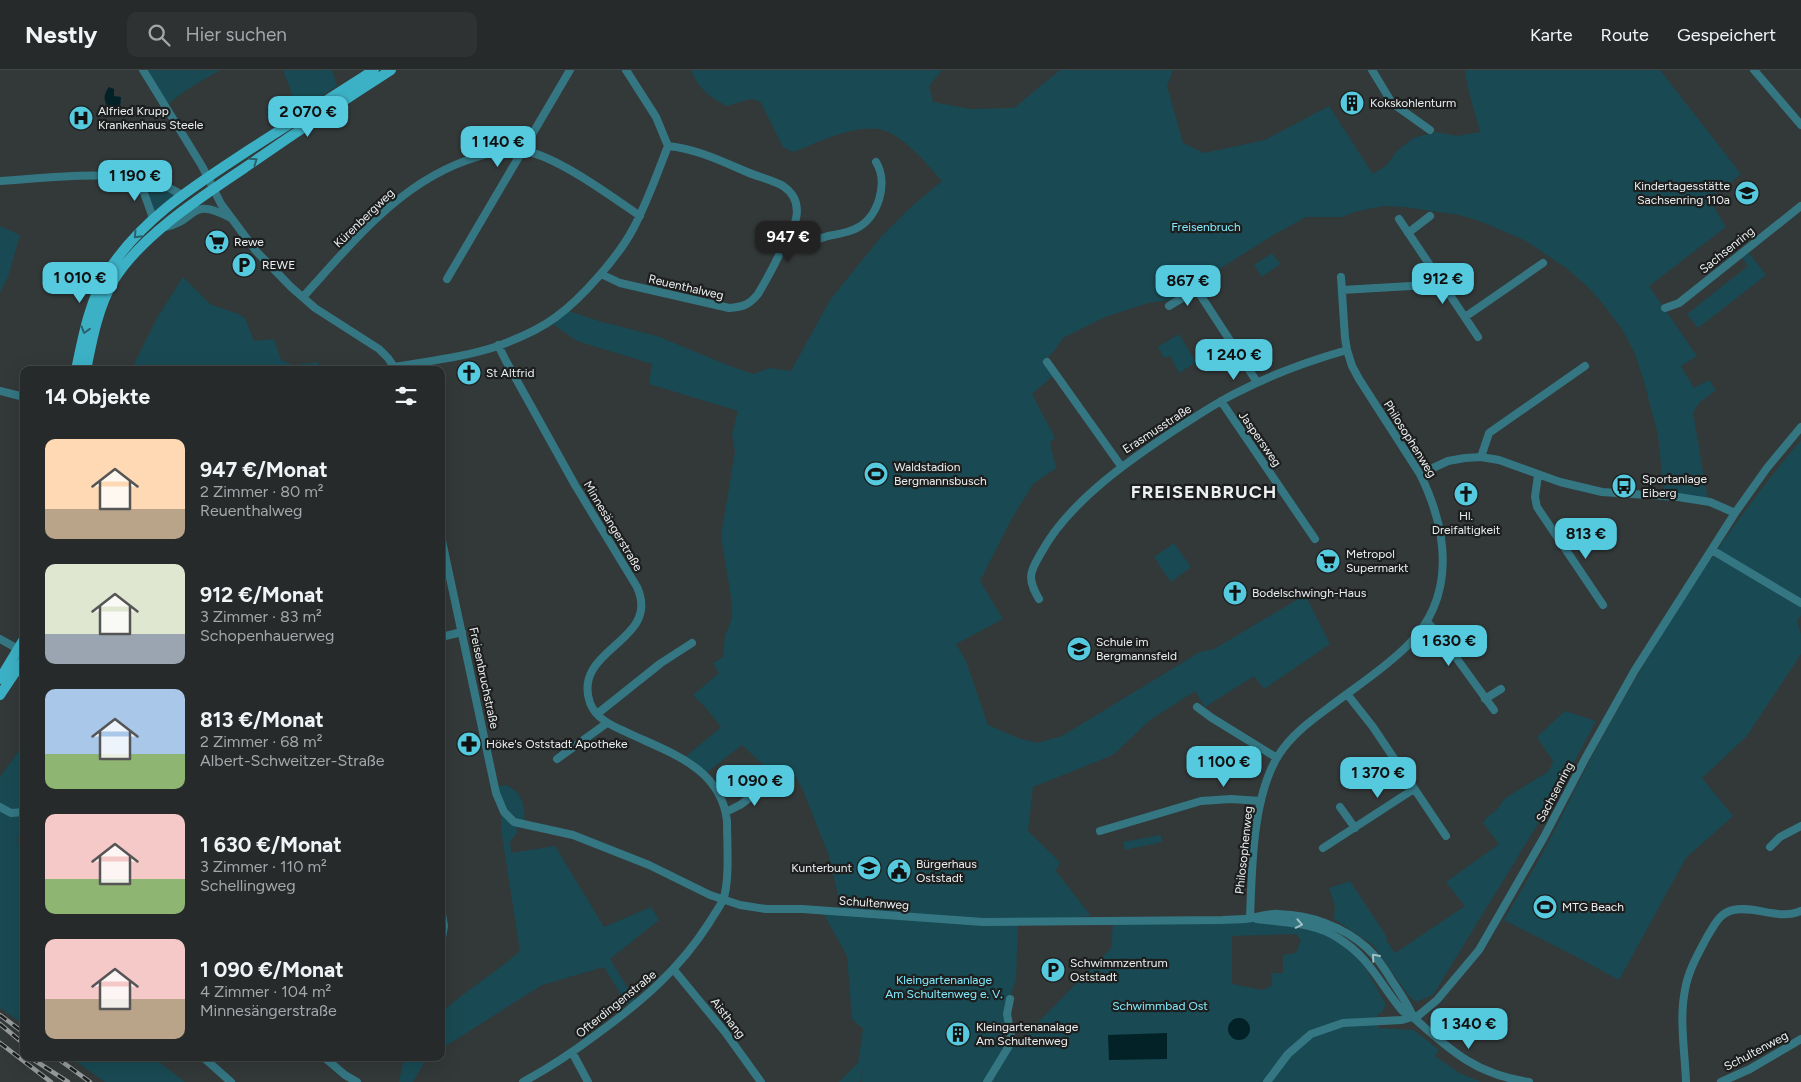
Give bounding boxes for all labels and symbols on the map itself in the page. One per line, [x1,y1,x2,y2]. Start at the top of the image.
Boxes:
building icon: Kokskohlenturm [1339,90,1365,116]
pin: 2 070 € [262,96,354,138]
place label: Kokskohlenturm [1370,96,1456,110]
place label: Alfried Krupp Krankenhaus Steele [98,104,204,132]
hospital icon: Alfried Krupp Krankenhaus Steele [68,105,94,131]
pin: 1 140 € [452,126,544,168]
one-way arrow [248,158,258,167]
pin: 1 190 € [89,160,181,202]
place label: Kindertagesstätte Sachsenring 110a [1634,179,1730,207]
school or university icon: Kindertagesstätte Sachsenring 110a [1734,180,1760,206]
street label: Kürenbergweg [331,186,397,250]
pin: 947 € [753,220,823,263]
park label: Freisenbruch [1171,220,1241,234]
street label: Sachsenring [1697,224,1757,276]
supermarket icon: Rewe [204,229,230,255]
one-way arrow [134,230,143,239]
place label: Rewe [234,235,264,249]
parking icon: REWE [231,252,257,278]
place label: REWE [262,258,295,272]
pin: 1 010 € [34,262,126,304]
pin: 912 € [1408,262,1478,305]
pin: 867 € [1153,264,1223,307]
street label: Reuenthalweg [647,272,725,302]
one-way arrow [80,325,90,333]
pin: 1 240 € [1188,338,1280,381]
church icon: St Altfrid [456,360,482,386]
place label: St Altfrid [486,366,534,380]
street label: Philosophenweg [1381,398,1439,480]
street label: Erasmusstraße [1120,401,1194,456]
street label: Jaspersweg [1236,409,1284,469]
place label: Waldstadion Bergmannsbusch [894,460,987,488]
sports icon: Waldstadion Bergmannsbusch [863,461,889,487]
place label: Sportanlage Eiberg [1642,472,1708,500]
bus stop icon: Sportanlage Eiberg [1611,473,1637,499]
street label: Minnesängerstraße [581,478,646,574]
district label: FREISENBRUCH [1131,481,1277,503]
church icon: Hl. Dreifaltigkeit [1453,481,1479,507]
place label: Hl. Dreifaltigkeit [1432,509,1501,537]
pin: 813 € [1551,518,1621,560]
place label: Metropol Supermarkt [1346,547,1409,575]
supermarket icon: Metropol Supermarkt [1315,548,1341,574]
church icon: Bodelschwingh-Haus [1222,580,1248,606]
place label: Bodelschwingh-Haus [1252,586,1367,600]
pin: 1 630 € [1403,624,1495,667]
street label: Freisenbruchstraße [466,626,502,730]
place label: Schule im Bergmannsfeld [1096,635,1177,663]
school or university icon: Schule im Bergmannsfeld [1066,636,1092,662]
pharmacy icon: Höke's Oststadt Apotheke [456,731,482,757]
place label: Höke's Oststadt Apotheke [486,737,628,751]
pin: 1 100 € [1178,746,1270,788]
pin: 1 370 € [1332,756,1424,799]
street label: Sachsenring [1533,760,1577,824]
pin: 1 090 € [709,764,801,807]
street label: Philosophenweg [1232,805,1256,895]
school or university icon: Kunterbunt [856,855,882,881]
place label: Bürgerhaus Oststadt [916,857,977,885]
public building icon: Bürgerhaus Oststadt [886,858,912,884]
place label: Kunterbunt [791,861,852,875]
street label: Schultenweg [838,894,910,912]
sports icon: MTG Beach [1532,894,1558,920]
place label: MTG Beach [1562,900,1624,914]
one-way arrow [1294,919,1303,929]
one-way arrow [1372,954,1381,963]
place label: Schwimmzentrum Oststadt [1070,956,1168,984]
parking icon: Schwimmzentrum Oststadt [1040,957,1066,983]
street label: Ofterdingenstraße [573,967,659,1041]
park label: Kleingartenanlage Am Schultenweg e. V. [885,973,1003,1001]
street label: Aisthang [708,995,748,1041]
park label: Schwimmbad Ost [1112,999,1208,1013]
pin: 1 340 € [1423,1008,1515,1050]
place label: Kleingartenanalage Am Schultenweg [976,1020,1079,1048]
building icon: Kleingartenanalage Am Schultenweg [945,1021,971,1047]
street label: Schultenweg [1722,1028,1790,1074]

